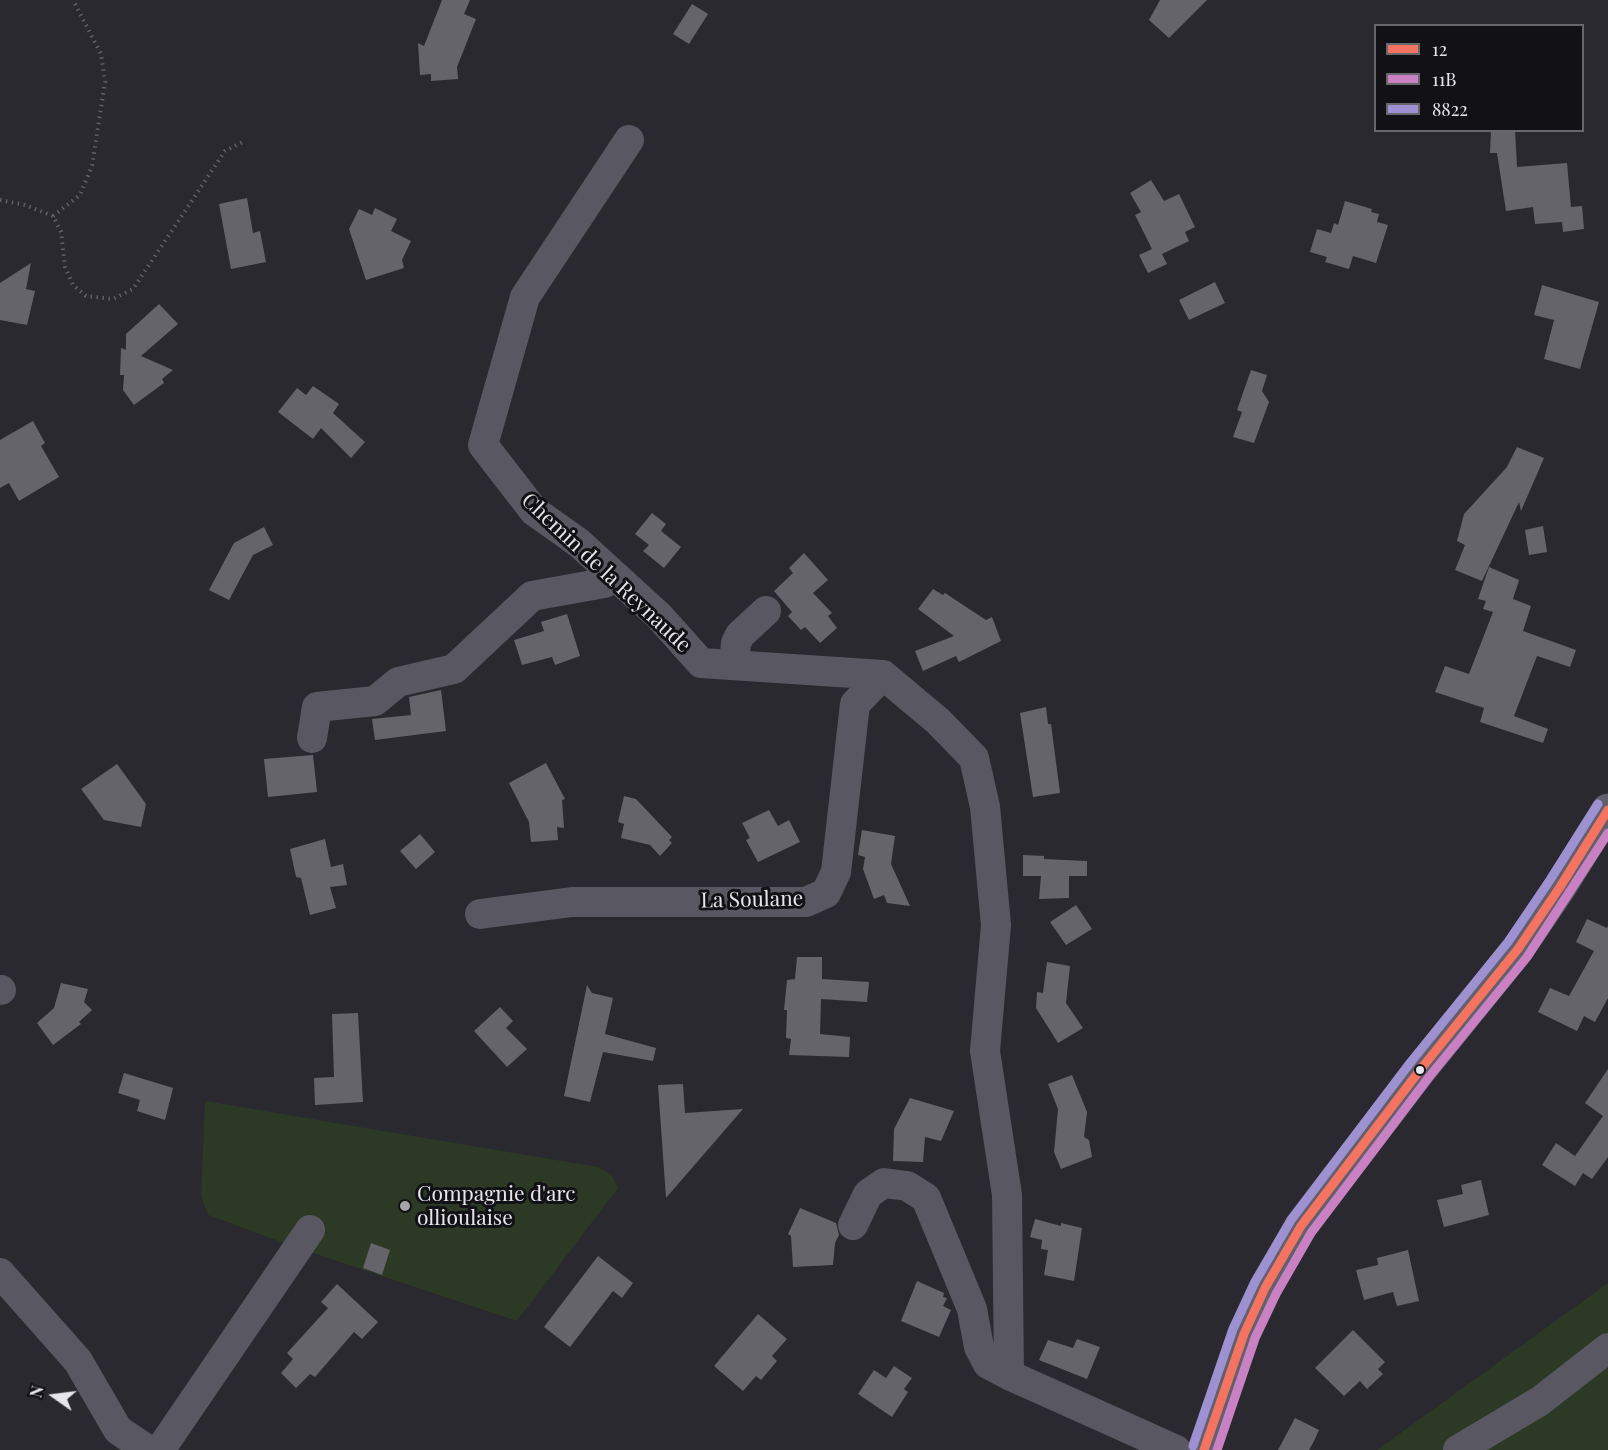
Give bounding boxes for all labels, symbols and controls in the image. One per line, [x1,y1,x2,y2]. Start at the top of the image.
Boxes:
legend [1374,24,1584,132]
text: 12 [1432,37,1447,61]
text: 11B [1432,67,1457,91]
text: 8822 [1432,97,1468,121]
street label: Chemin de la Reynaude [516,488,696,658]
street label: La Soulane [700,887,804,913]
unlabelled marker [1414,1064,1426,1076]
place label: Compagnie d'arc ollioulaise [417,1181,575,1231]
marker: Compagnie d'arc ollioulaise [398,1199,412,1213]
north arrow [24,1366,84,1426]
text: N [24,1383,48,1400]

